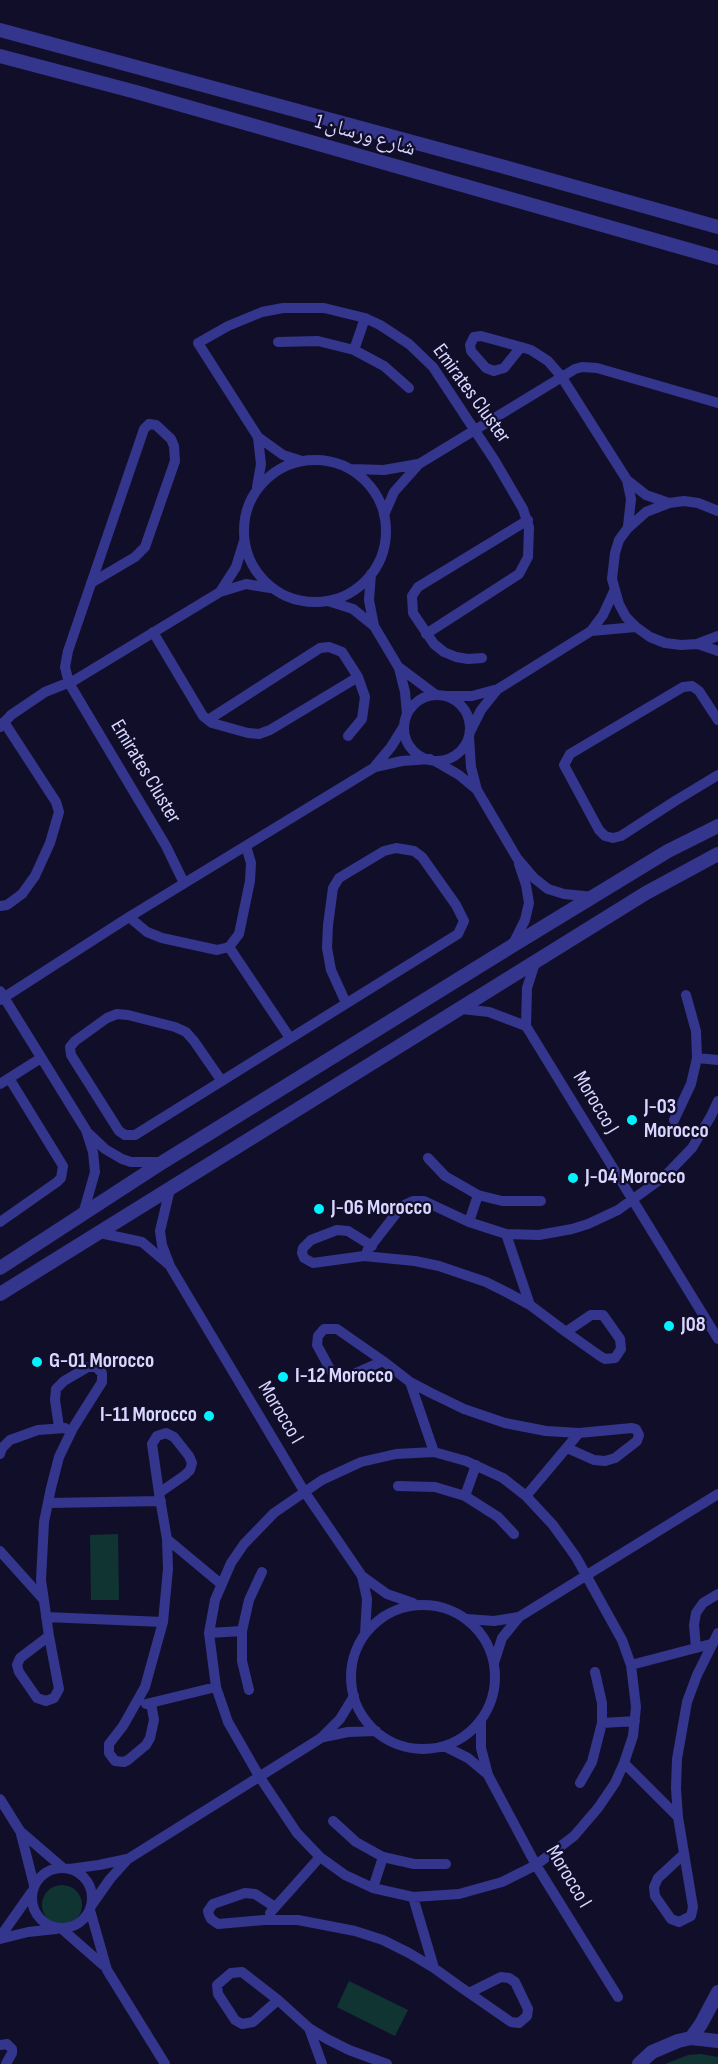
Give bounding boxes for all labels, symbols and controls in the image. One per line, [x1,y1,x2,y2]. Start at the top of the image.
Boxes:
street label: شارع ورسان 1 [312,110,418,162]
street label: Emirates Cluster [427,339,515,449]
street label: Emirates Cluster [104,716,186,828]
street label: Morocco J [567,1067,623,1139]
place label: J-03 Morocco [644,1095,709,1145]
marker: J-03 Morocco [625,1113,639,1127]
place label: J-04 Morocco [585,1165,685,1191]
marker: J-04 Morocco [566,1171,580,1185]
place label: J-06 Morocco [331,1196,432,1222]
marker: J-06 Morocco [312,1202,326,1216]
place label: J08 [681,1313,706,1339]
marker: J08 [662,1319,676,1333]
place label: G-01 Morocco [49,1349,154,1375]
marker: G-01 Morocco [30,1355,44,1369]
place label: I-12 Morocco [295,1364,393,1390]
marker: I-12 Morocco [276,1370,290,1384]
street label: Morocco I [252,1377,308,1449]
place label: I-11 Morocco [100,1403,197,1429]
marker: I-11 Morocco [202,1409,216,1423]
street label: Morocco I [540,1841,596,1913]

